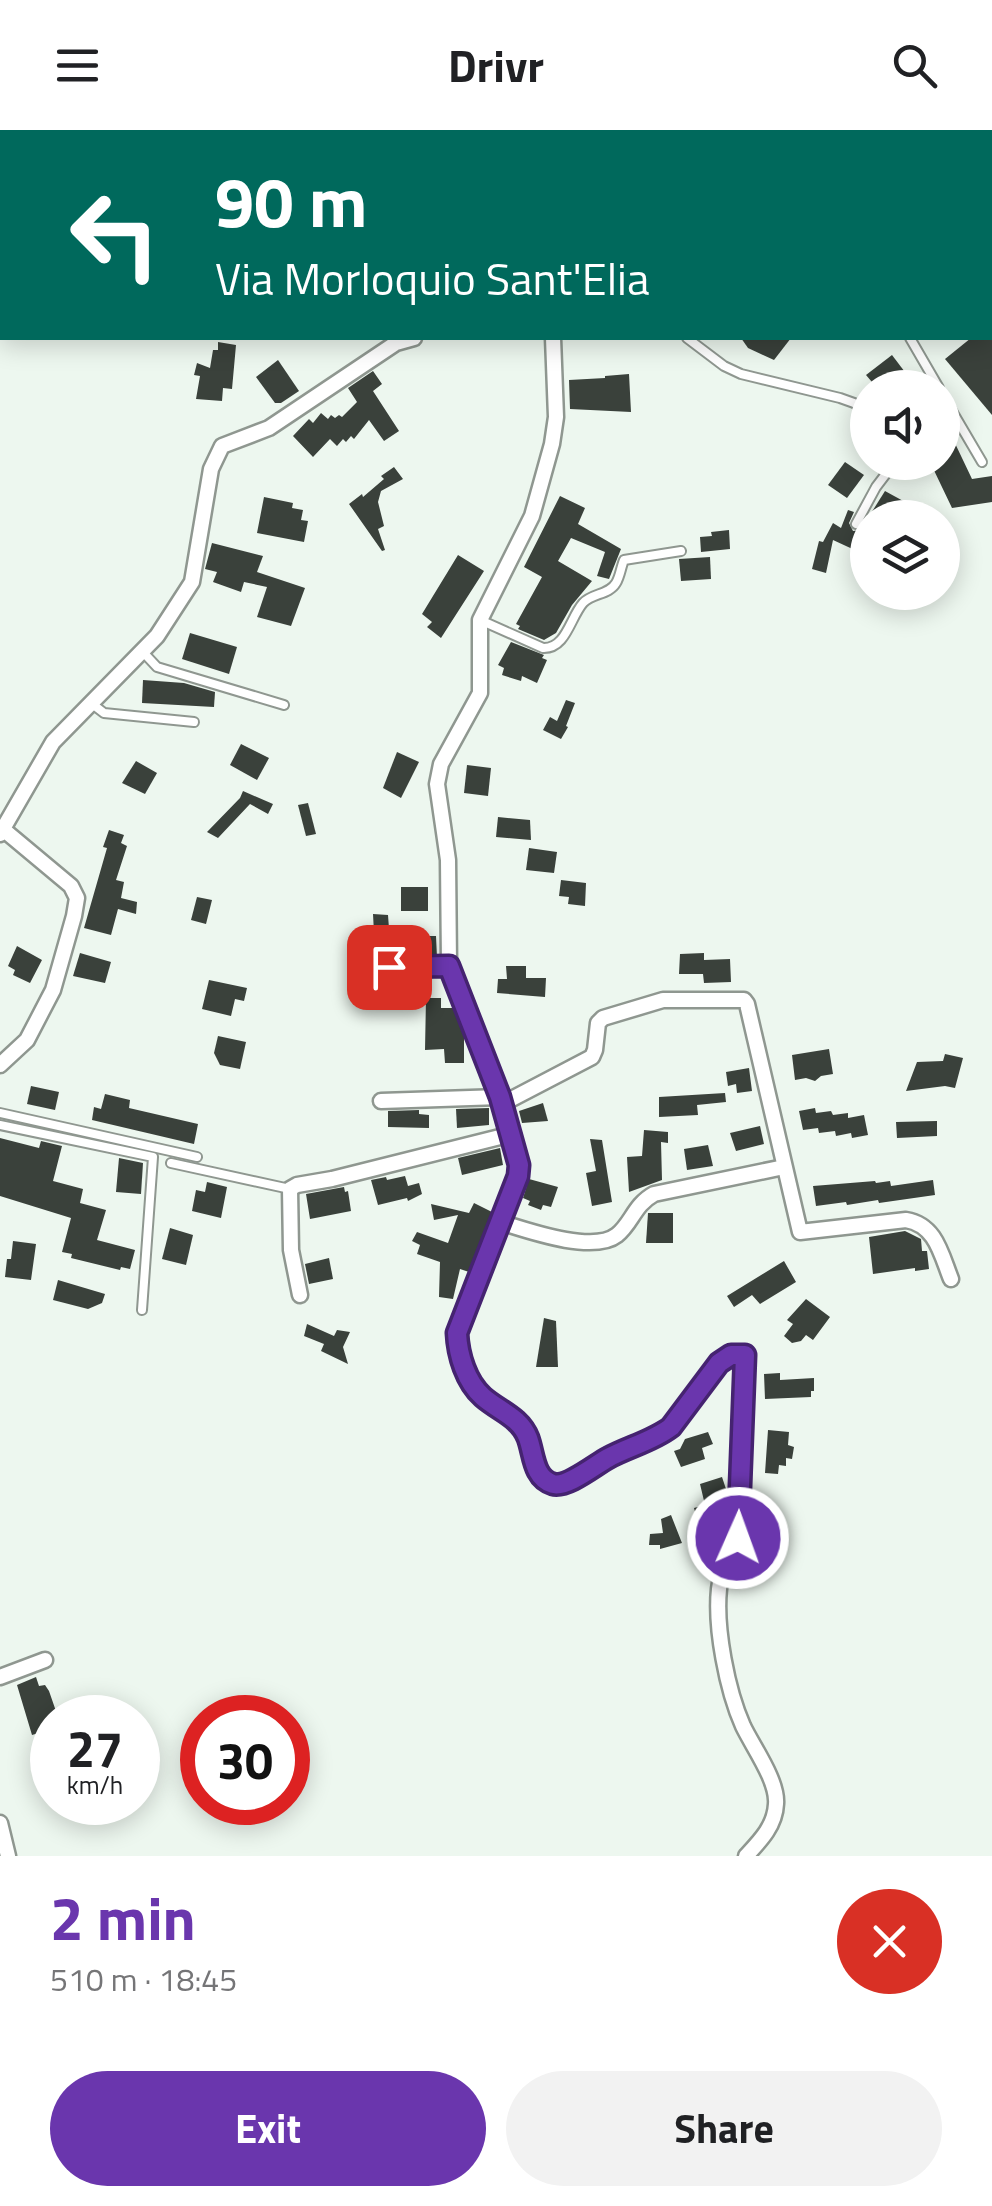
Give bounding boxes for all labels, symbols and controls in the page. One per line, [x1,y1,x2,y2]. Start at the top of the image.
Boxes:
text: Drivr [448,31,544,99]
icon: menu [50,38,105,93]
icon: search [887,38,942,93]
text: 90 m [215,148,368,254]
icon: left [50,170,180,300]
text: Via Morloquio Sant'Elia [215,244,649,312]
map controls [850,370,960,610]
button: sound [850,370,960,480]
button: layers [850,500,960,610]
pin [347,925,432,1010]
icon: arrive [362,940,417,995]
position arrow [686,1486,790,1590]
speed limit sign: 30 [180,1695,310,1825]
text: 27 [67,1710,123,1786]
text: km/h [67,1766,123,1804]
text: 2 min [50,1872,196,1963]
button: close [837,1889,942,1994]
text: 510 m · 18:45 [50,1955,237,2003]
button: Exit [50,2071,486,2186]
button: Share [506,2071,942,2186]

